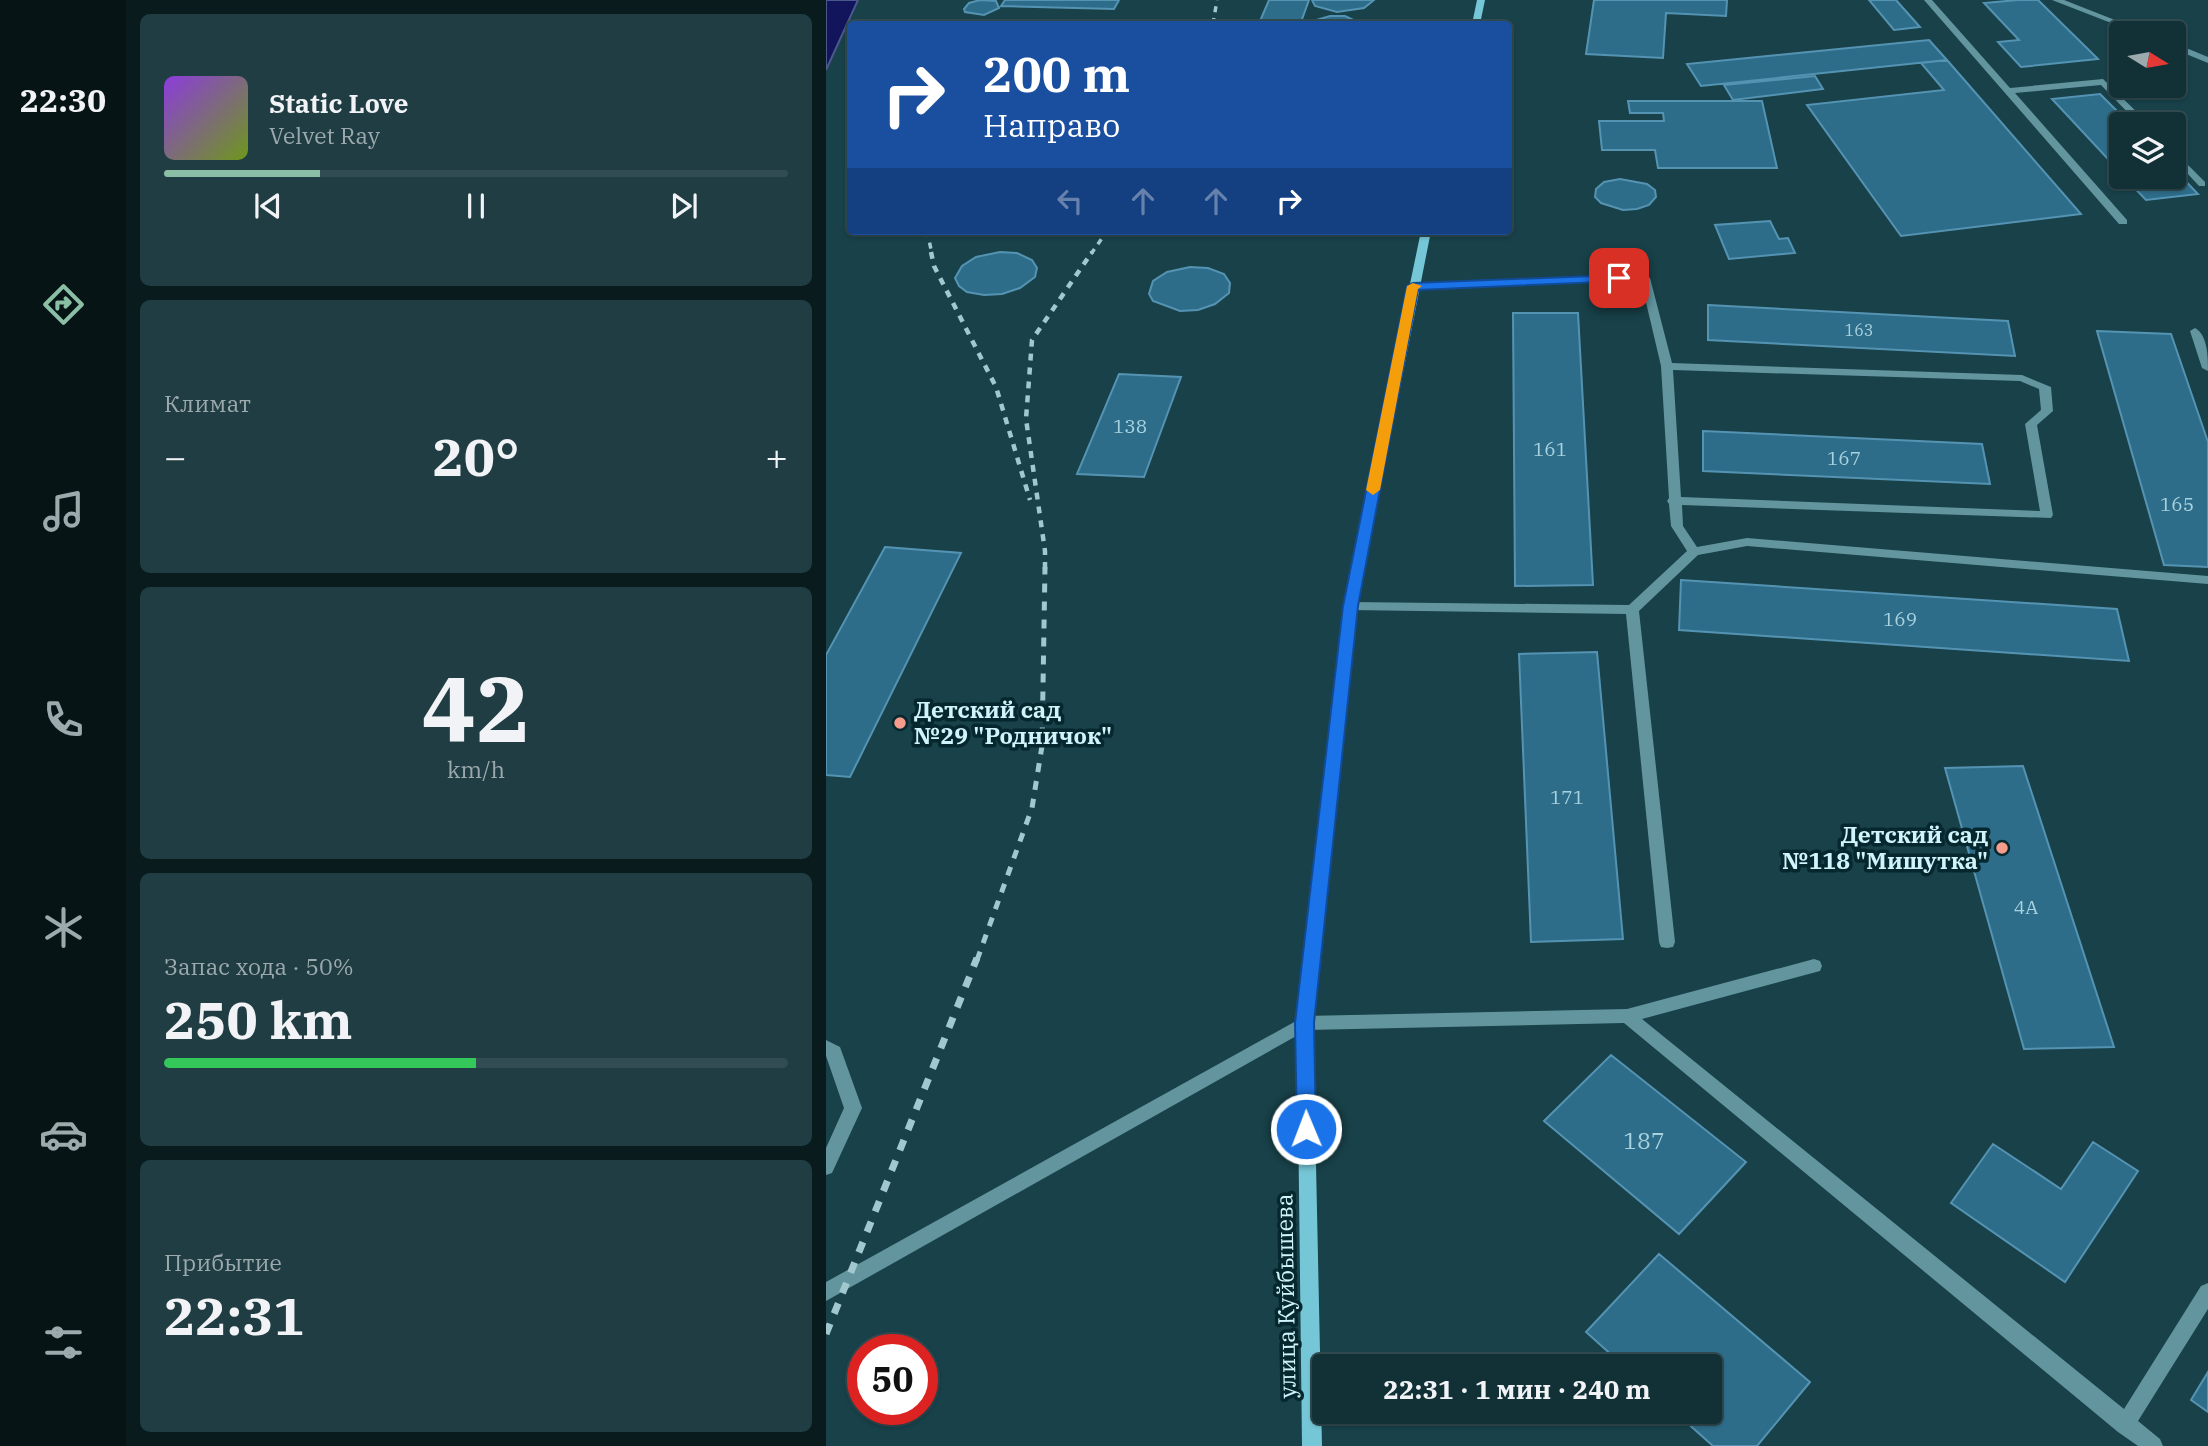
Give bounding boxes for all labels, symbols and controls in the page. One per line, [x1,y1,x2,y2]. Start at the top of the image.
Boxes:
north arrow [2109,21,2186,98]
map controls [2109,21,2186,189]
text: 200 m [983,42,1130,105]
icon: right [868,49,959,140]
text: 22:30 [20,79,106,121]
text: Static Love [269,86,408,120]
text: Направо [983,104,1120,146]
button: layers [2109,112,2186,189]
text: Velvet Ray [269,120,380,150]
icon: left [1051,182,1089,220]
icon: ahead [1124,182,1162,220]
icon: ahead [1197,182,1235,220]
icon: right [1270,182,1308,220]
icon: previous [249,187,287,225]
icon: pause [457,187,495,225]
icon: next [665,187,703,225]
pin [1589,248,1649,308]
icon: arrive [1600,259,1638,297]
icon: directions [39,280,88,329]
house number: 163 [1845,320,1873,340]
text: Климат [164,388,251,418]
house number: 138 [1113,414,1147,438]
text: 20° [433,423,519,490]
text: − [164,432,187,481]
text: + [765,432,788,481]
house number: 161 [1533,437,1567,461]
house number: 167 [1827,446,1861,470]
icon: music [39,487,88,536]
house number: 165 [2160,492,2194,516]
house number: 169 [1883,607,1917,631]
text: 42 [421,649,531,767]
place label: Детский сад №29 "Родничок" [914,694,1112,750]
icon: phone [39,695,88,744]
marker: Детский сад №29 "Родничок" [892,715,908,731]
text: km/h [447,754,505,784]
house number: 171 [1550,785,1584,809]
place label: Детский сад №118 "Мишутка" [1782,819,1988,875]
marker: Детский сад №118 "Мишутка" [1994,840,2010,856]
house number: 4А [2014,895,2038,919]
icon: climate [39,903,88,952]
text: Запас хода · 50% [164,951,354,981]
text: 250 km [164,986,353,1053]
position arrow [1269,1092,1343,1166]
icon: car [39,1110,88,1159]
house number: 187 [1623,1125,1665,1155]
street label: улица Куйбышева [1268,1193,1302,1399]
text: Прибытие [164,1247,282,1277]
text: 22:31 [164,1282,305,1349]
icon: filters [39,1318,88,1367]
speed limit sign: 50 [847,1334,938,1425]
text: 22:31 · 1 мин · 240 m [1383,1372,1651,1406]

